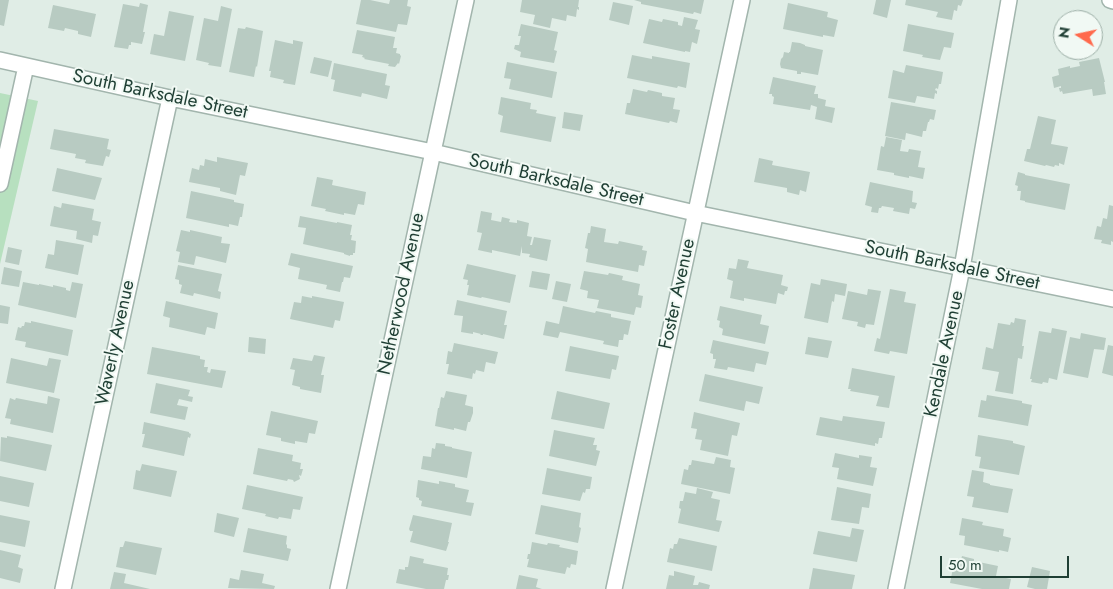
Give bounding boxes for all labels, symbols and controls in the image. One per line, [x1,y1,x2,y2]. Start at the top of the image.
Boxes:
north arrow [1053,10,1103,60]
text: N [1053,25,1075,40]
street label: South Barksdale Street [70,65,250,125]
street label: South Barksdale Street [467,150,645,212]
street label: Netherwood Avenue [374,211,430,377]
street label: South Barksdale Street [862,236,1042,296]
street label: Foster Avenue [655,237,701,351]
street label: Waverly Avenue [92,278,140,408]
street label: Kendale Avenue [920,289,970,419]
scale bar [943,546,1072,578]
text: 50 m [948,554,982,576]

